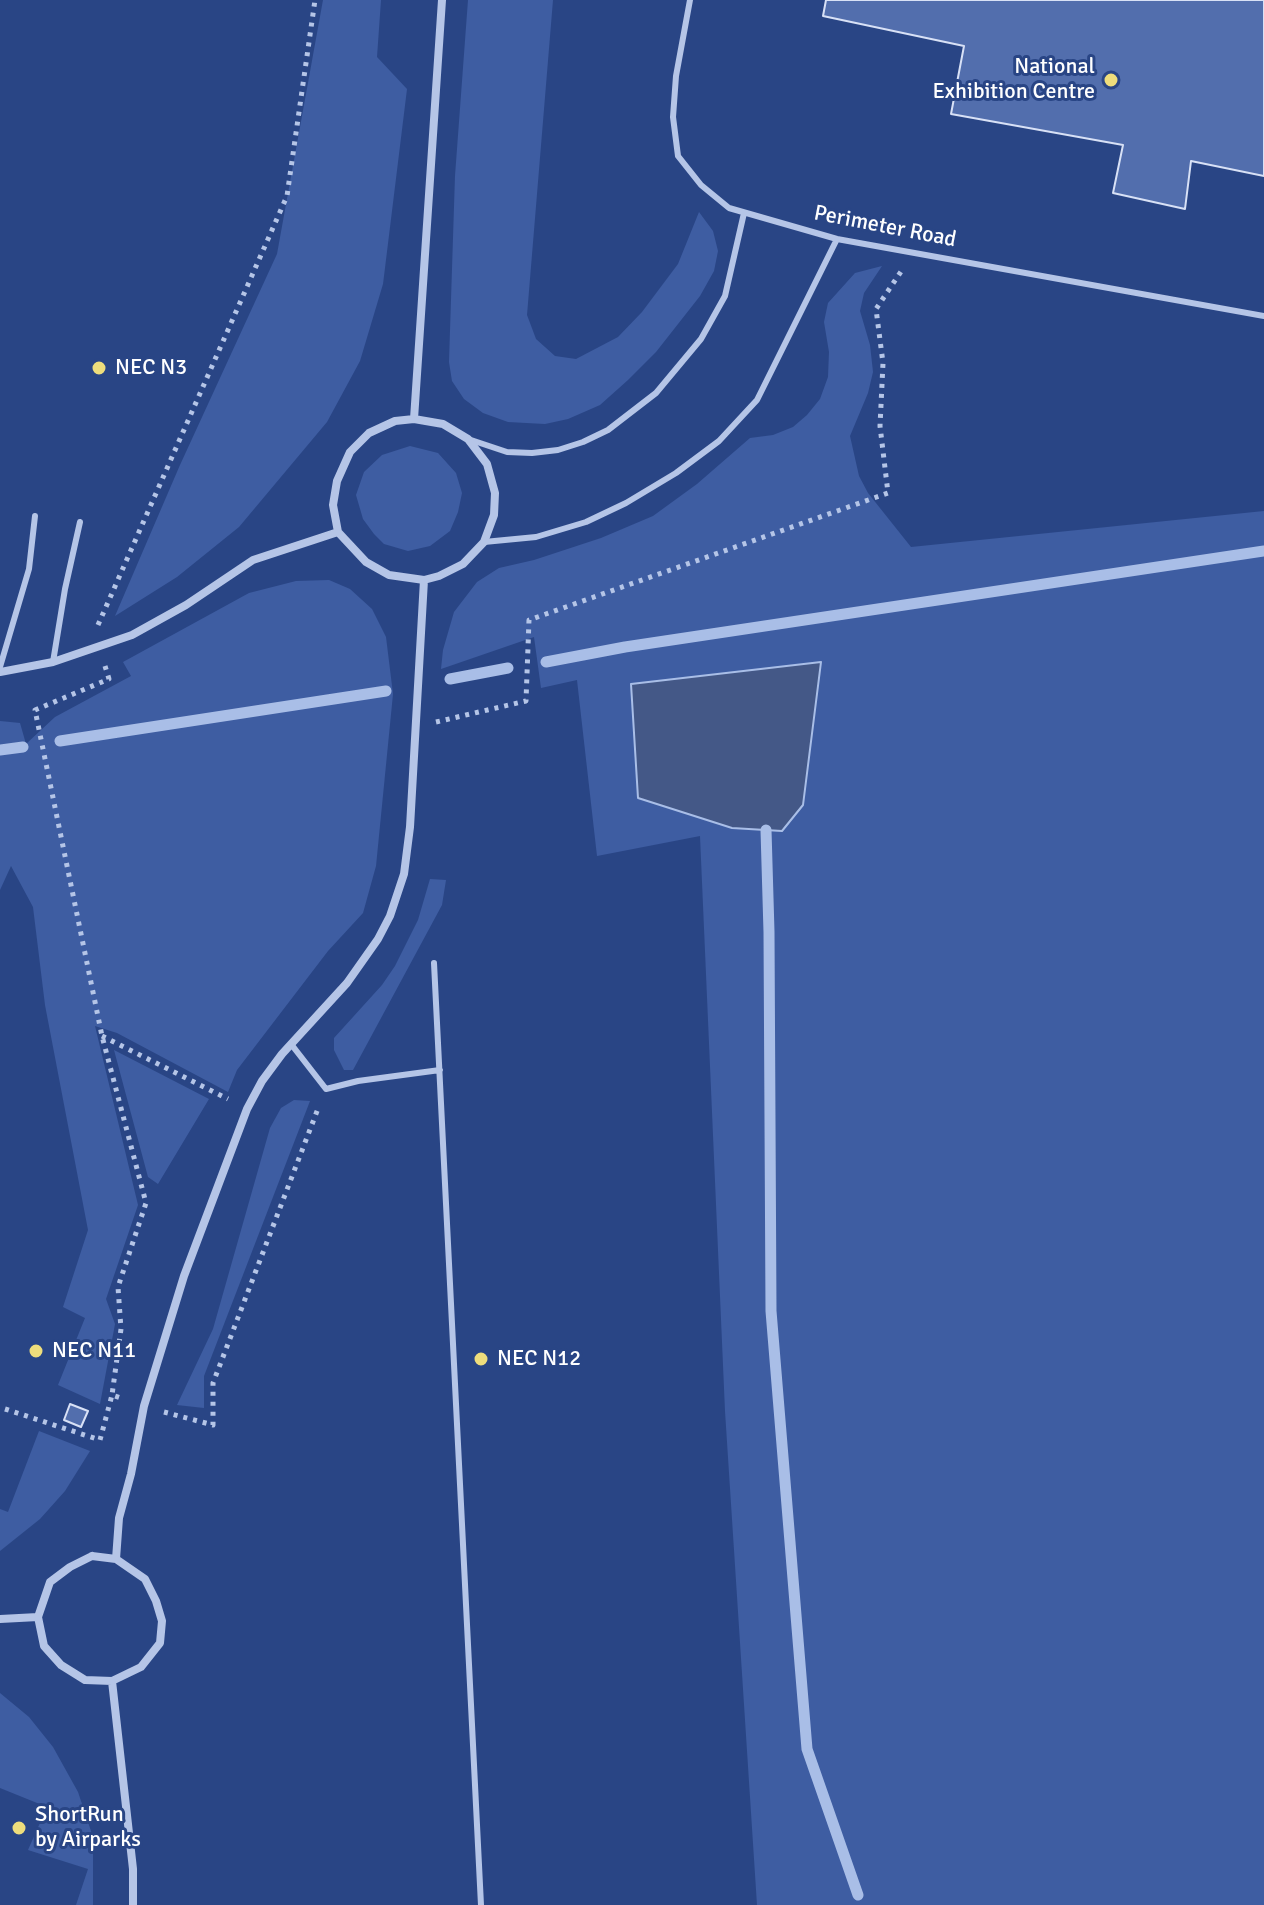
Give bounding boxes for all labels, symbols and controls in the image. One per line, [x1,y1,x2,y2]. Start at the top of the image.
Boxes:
place label: National Exhibition Centre [932,54,1095,106]
marker: National Exhibition Centre [1102,71,1120,89]
street label: Perimeter Road [812,200,958,254]
place label: NEC N3 [115,355,187,381]
marker: NEC N3 [90,359,108,377]
place label: NEC N11 [52,1338,136,1364]
marker: NEC N11 [27,1342,45,1360]
place label: NEC N12 [497,1346,581,1372]
marker: NEC N12 [472,1350,490,1368]
place label: ShortRun by Airparks [35,1802,141,1854]
marker: ShortRun by Airparks [10,1819,28,1837]

